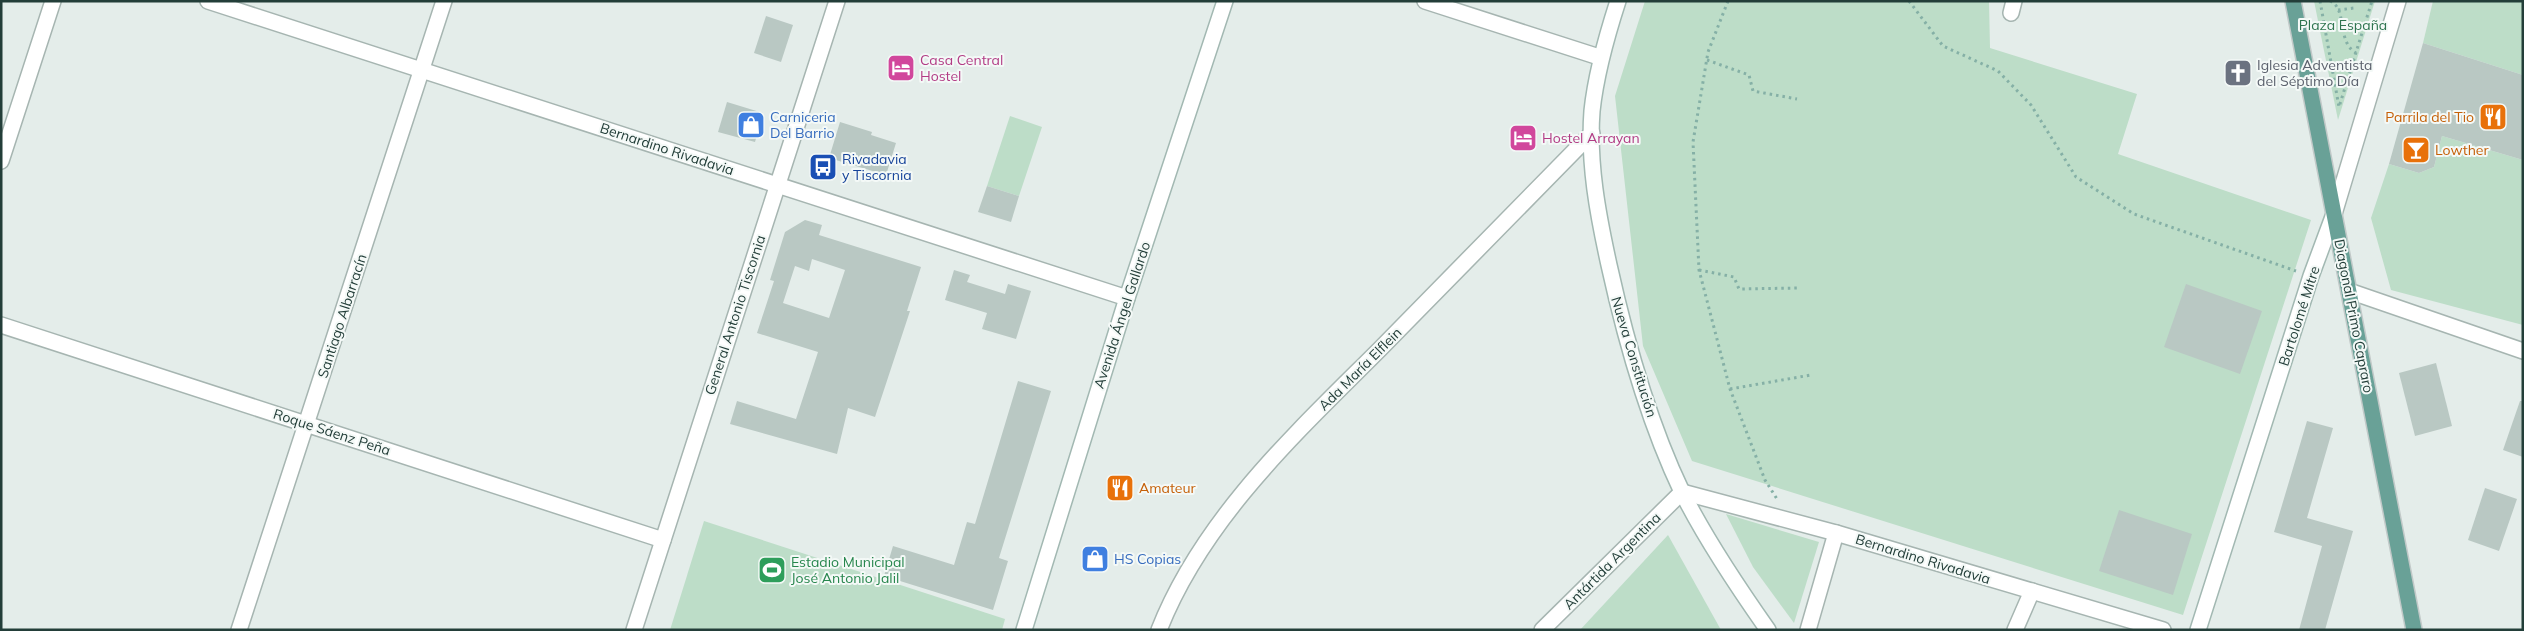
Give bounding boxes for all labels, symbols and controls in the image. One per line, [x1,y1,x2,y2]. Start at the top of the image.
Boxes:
park label: Plaza España [2299,16,2387,34]
place label: Casa Central Hostel [920,51,1003,85]
hotel icon: Casa Central Hostel [886,53,916,83]
place label: Iglesia Adventista del Séptimo Día [2257,56,2373,90]
church icon: Iglesia Adventista del Séptimo Día [2223,58,2253,88]
restaurant icon: Parrila del Tio [2478,102,2508,132]
place label: Carniceria Del Barrio [770,108,836,142]
place label: Parrila del Tio [2385,108,2474,126]
shop icon: Carniceria Del Barrio [736,110,766,140]
street label: Bernardino Rivadavia [598,119,736,179]
hotel icon: Hostel Arrayan [1508,123,1538,153]
place label: Hostel Arrayan [1542,129,1640,147]
bar icon: Lowther [2401,135,2431,165]
place label: Lowther [2435,141,2489,159]
place label: Rivadavia y Tiscornia [842,150,912,184]
bus stop icon: Rivadavia y Tiscornia [808,152,838,182]
street label: General Antonio Tiscornia [701,233,769,397]
street label: Diagonal Primo Capraro [2330,238,2378,394]
street label: Avenida Ángel Gallardo [1090,239,1154,391]
street label: Santiago Albarracín [313,252,371,380]
street label: Bartolomé Mitre [2274,264,2324,368]
street label: Nueva Constitución [1607,294,1661,420]
street label: Ada María Elflein [1315,324,1405,414]
street label: Roque Sáenz Peña [271,405,393,459]
restaurant icon: Amateur [1105,473,1135,503]
place label: Amateur [1139,479,1197,497]
street label: Antártida Argentina [1560,509,1664,613]
street label: Bernardino Rivadavia [1853,530,1993,588]
shop icon: HS Copias [1080,544,1110,574]
place label: HS Copias [1114,550,1181,568]
place label: Estadio Municipal José Antonio Jalil [791,553,905,587]
sports icon: Estadio Municipal José Antonio Jalil [757,555,787,585]

